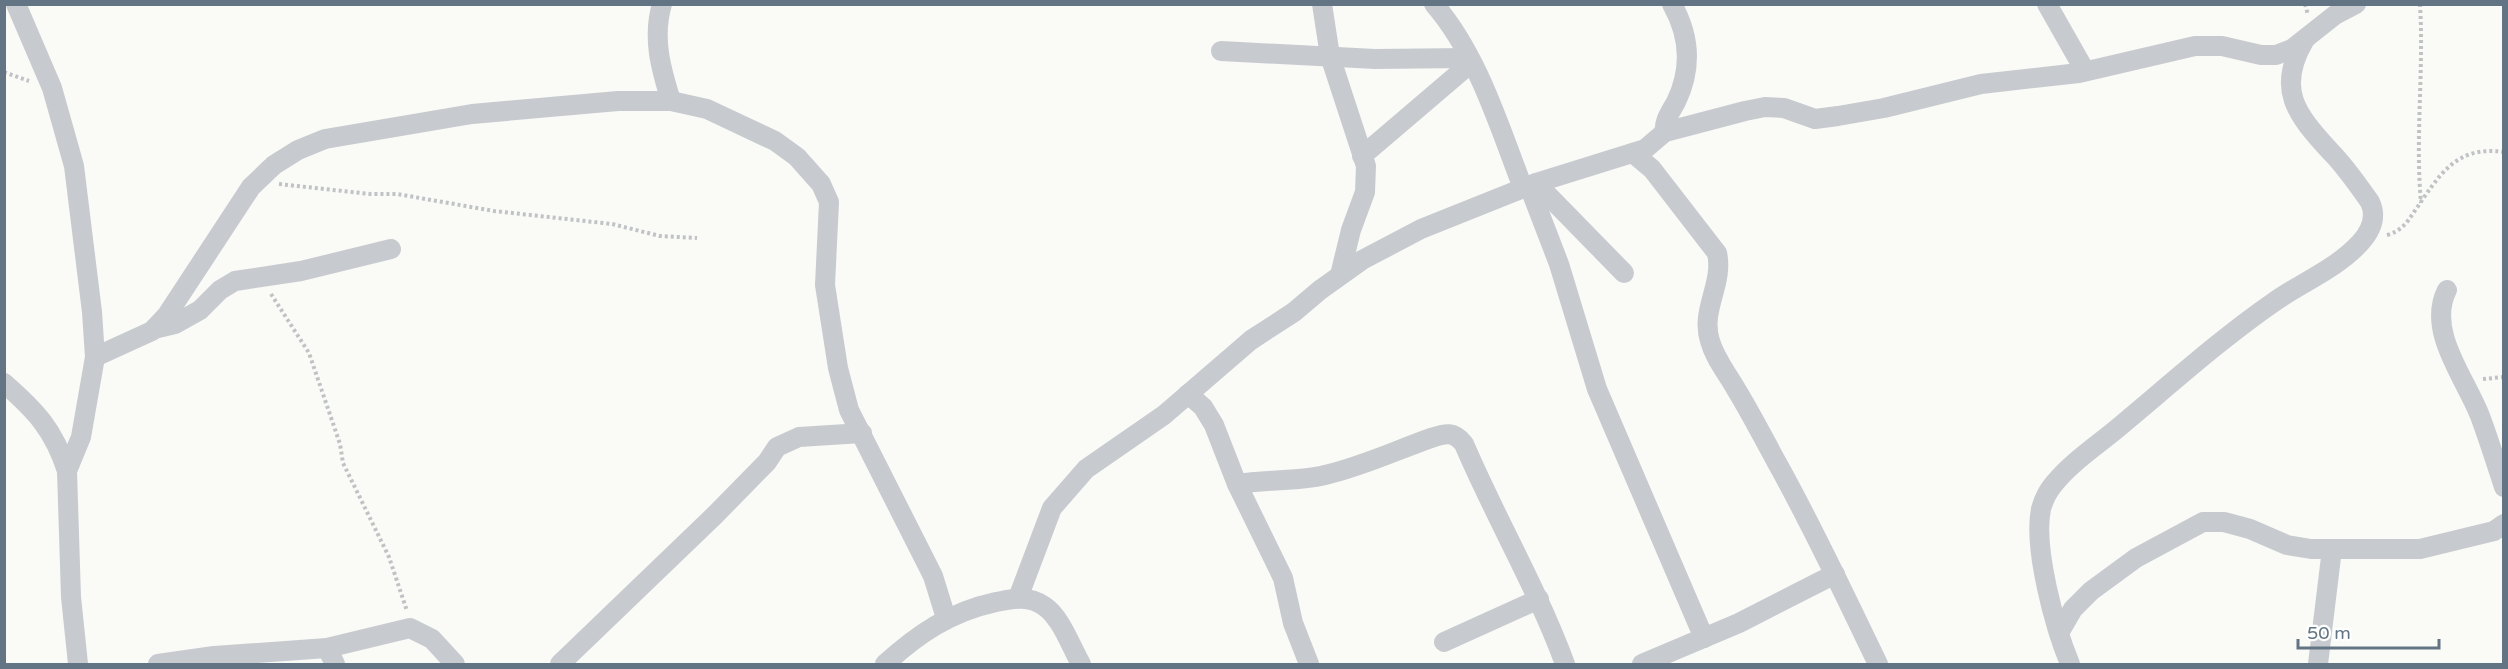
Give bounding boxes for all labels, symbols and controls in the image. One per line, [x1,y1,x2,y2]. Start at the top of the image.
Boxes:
scale bar [2298,612,2439,650]
text: 50 m [2307,622,2351,644]

